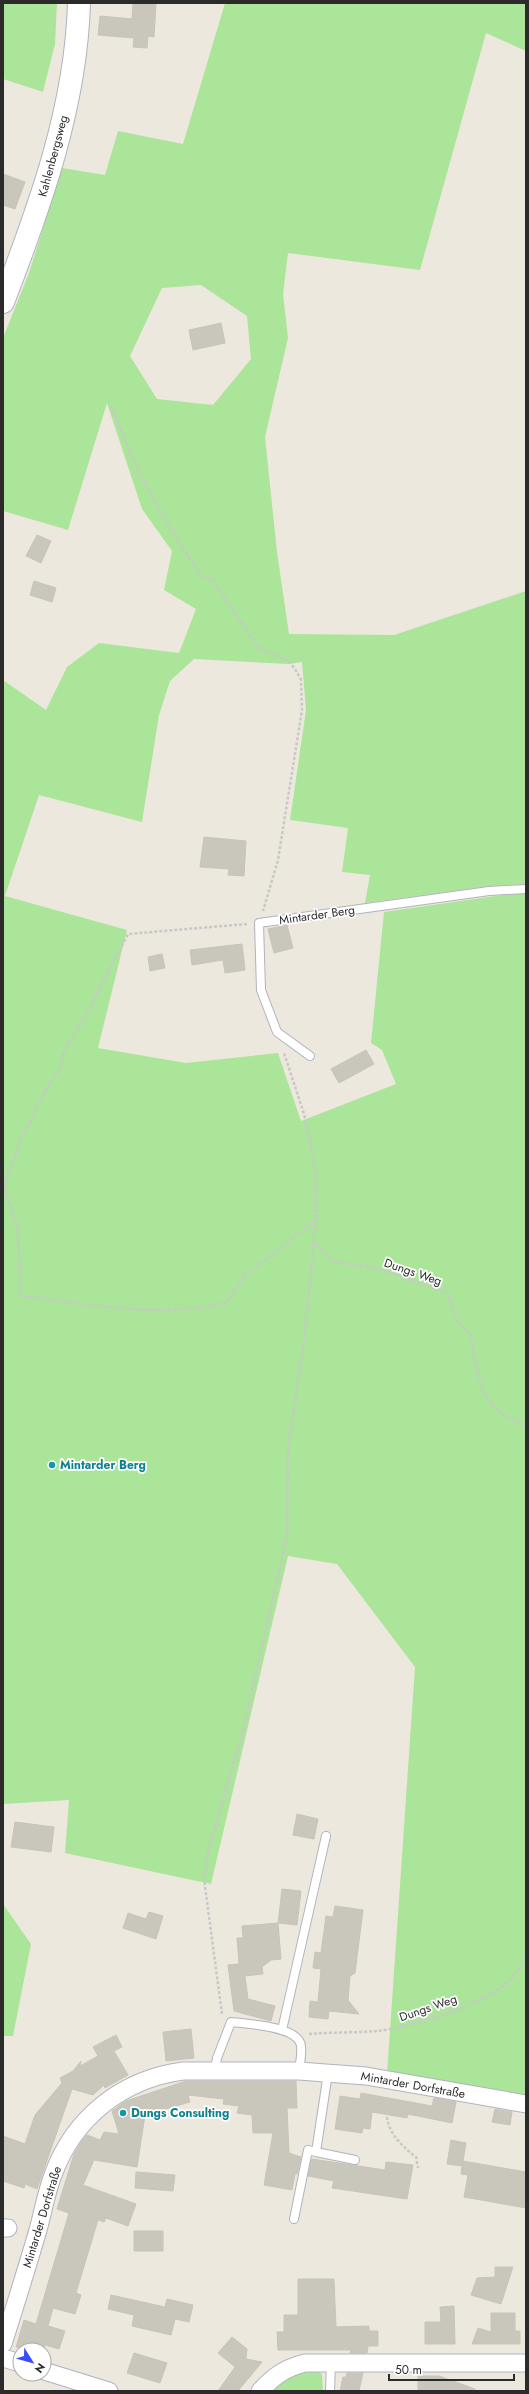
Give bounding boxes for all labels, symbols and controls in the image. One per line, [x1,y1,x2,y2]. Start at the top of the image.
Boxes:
street label: Kahlenbergsweg [33,113,73,199]
street label: Mintarder Berg [278,901,356,929]
street label: Dungs Weg [382,1254,444,1290]
place label: Mintarder Berg [60,1456,146,1474]
marker: Mintarder Berg [47,1460,57,1470]
street label: Dungs Weg [397,1990,459,2026]
street label: Mintarder Dorfstraße [360,2067,466,2103]
place label: Dungs Consulting [131,2104,229,2122]
marker: Dungs Consulting [118,2108,128,2118]
street label: Mintarder Dorfstraße [18,2164,66,2270]
north arrow [12,2342,52,2382]
scale bar [389,2356,514,2382]
text: N [31,2360,49,2376]
text: 50 m [395,2361,422,2379]

